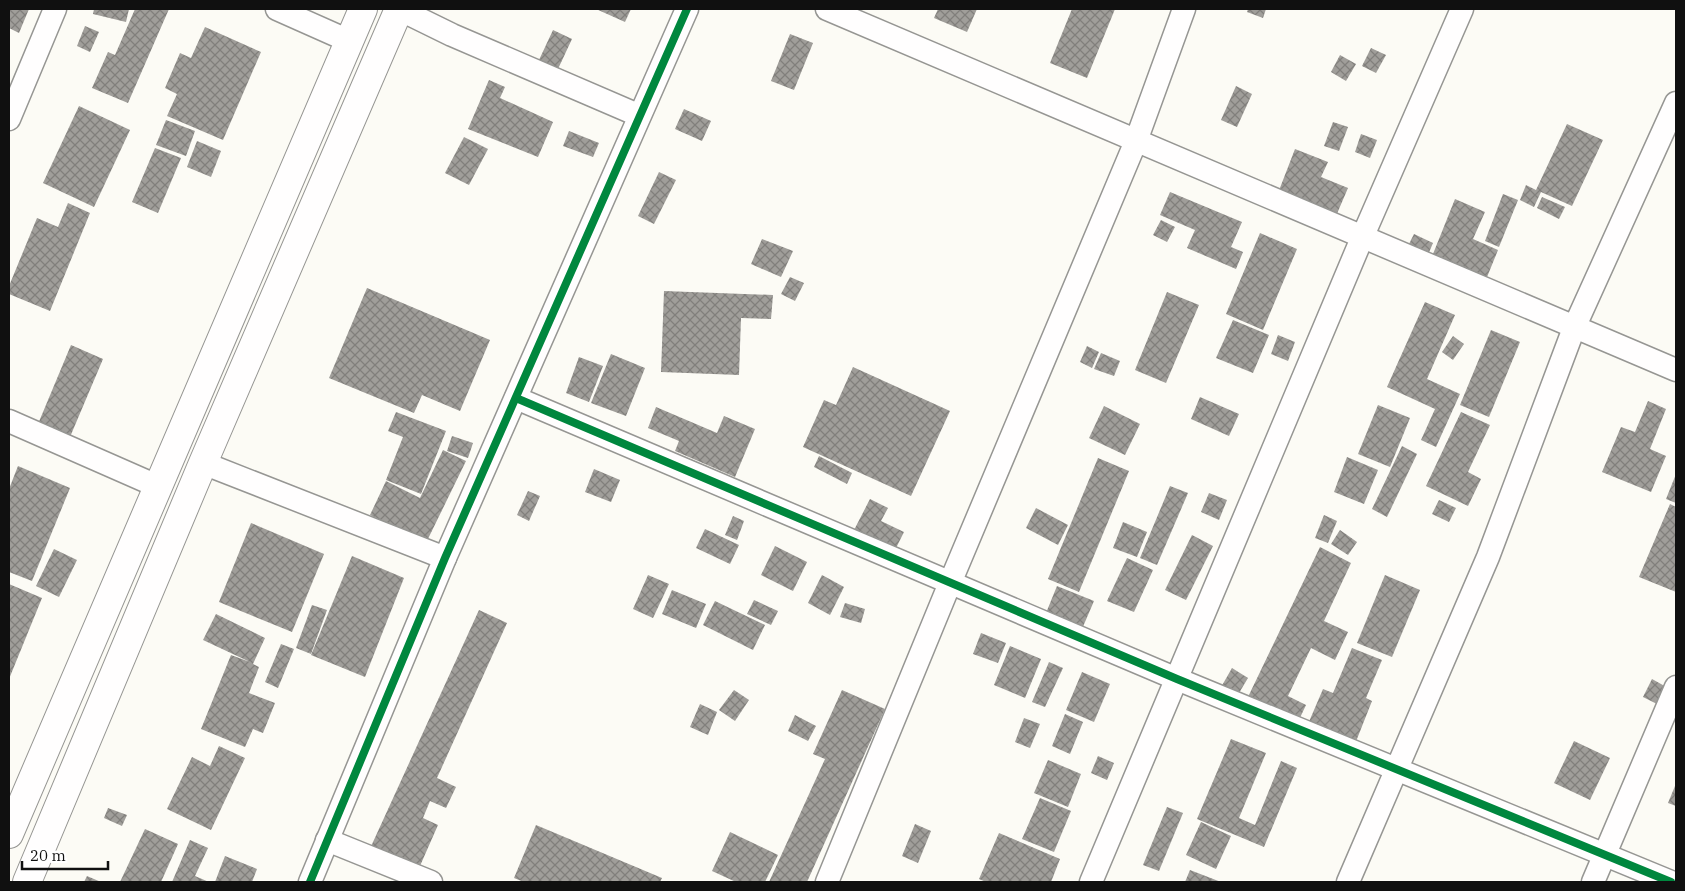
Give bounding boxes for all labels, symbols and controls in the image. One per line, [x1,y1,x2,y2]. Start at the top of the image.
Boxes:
scale bar [22,838,109,870]
text: 20 m [30,846,66,865]

